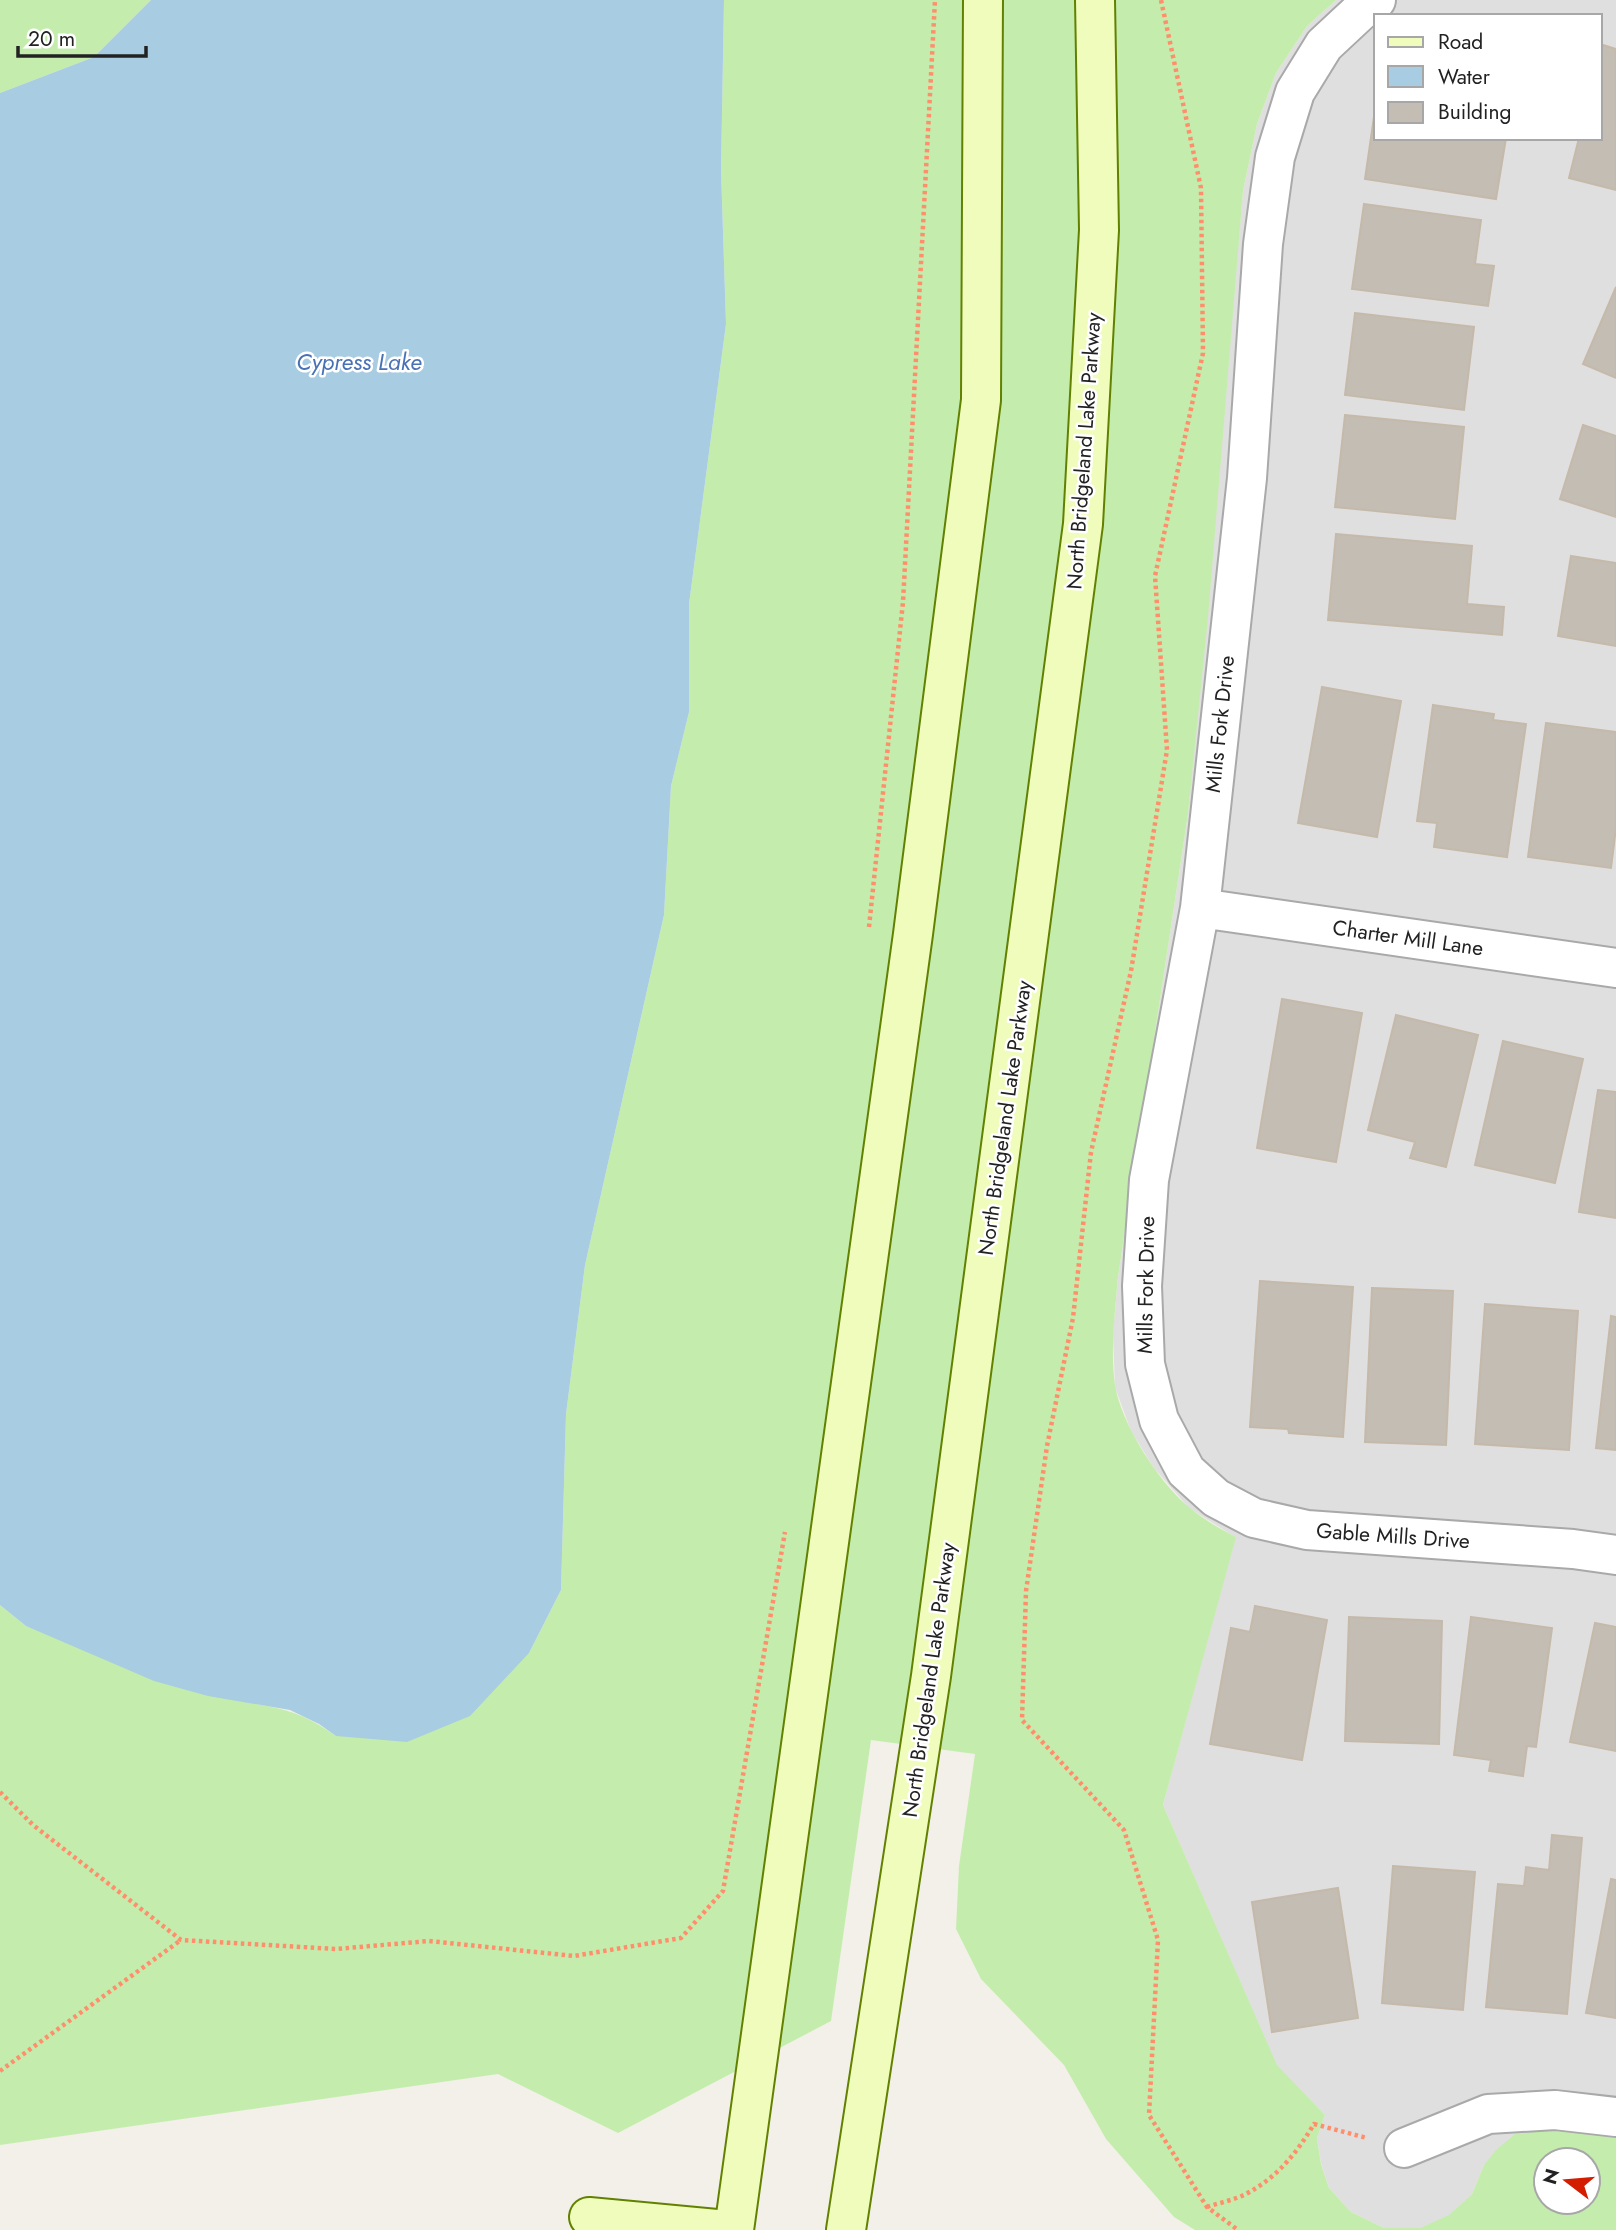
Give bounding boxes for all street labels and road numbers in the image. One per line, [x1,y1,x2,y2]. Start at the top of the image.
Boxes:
street label: North Bridgeland Lake Parkway [1059,311,1109,590]
street label: Mills Fork Drive [1198,654,1242,794]
street label: Charter Mill Lane [1331,913,1485,963]
street label: North Bridgeland Lake Parkway [971,978,1039,1257]
street label: Mills Fork Drive [1130,1216,1162,1354]
street label: Gable Mills Drive [1315,1516,1471,1556]
street label: North Bridgeland Lake Parkway [895,1540,963,1819]

